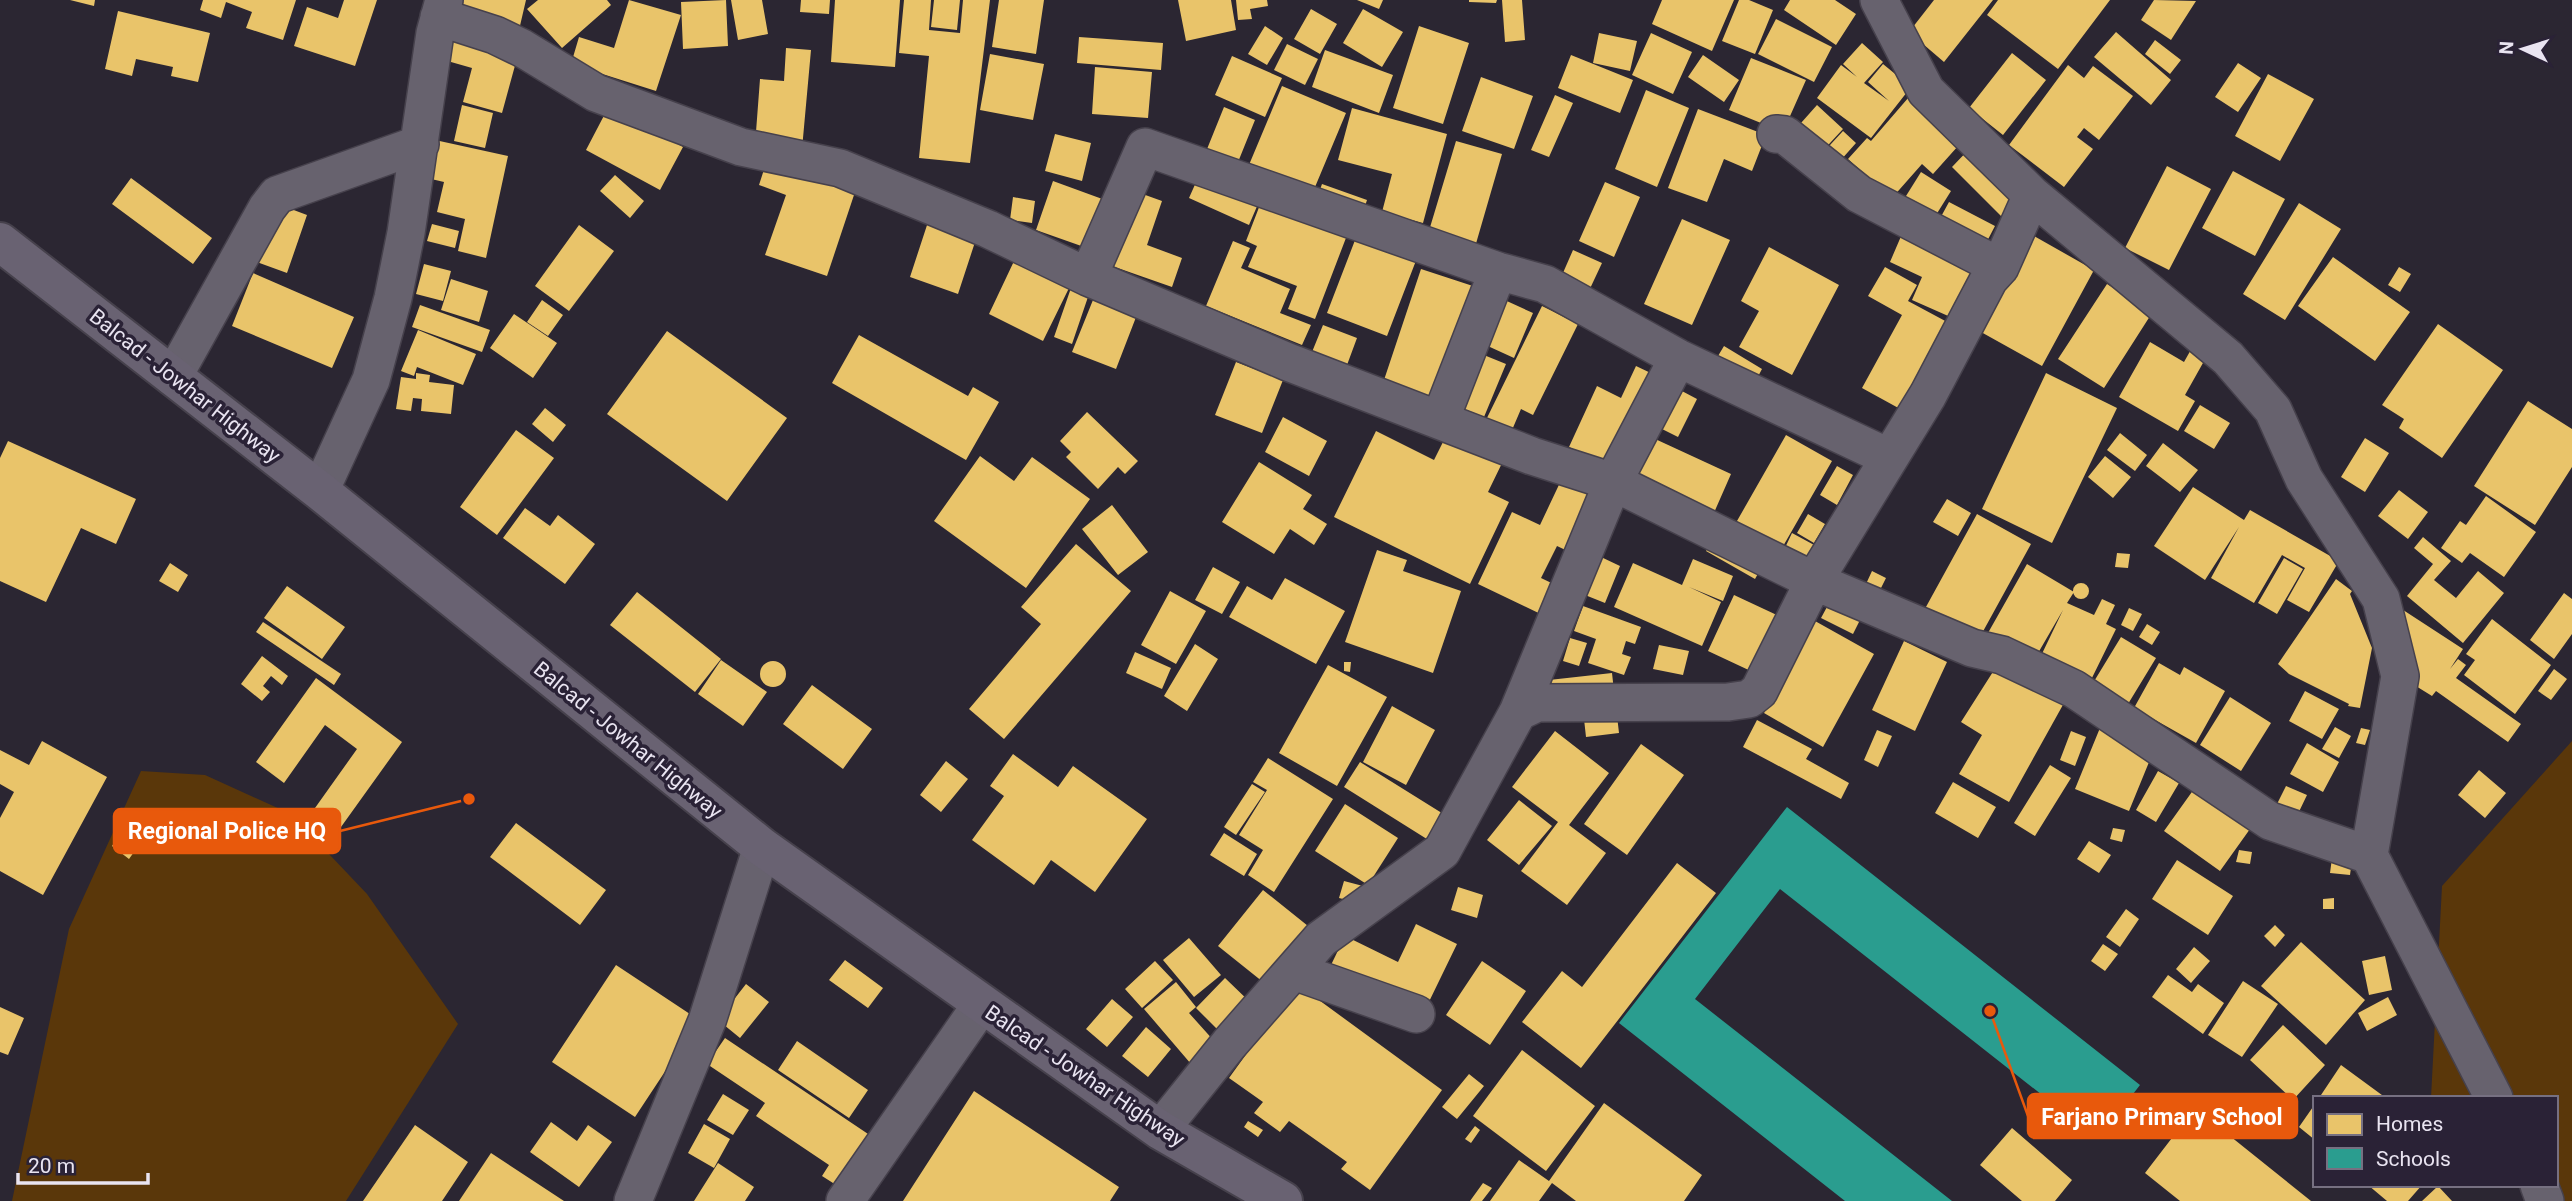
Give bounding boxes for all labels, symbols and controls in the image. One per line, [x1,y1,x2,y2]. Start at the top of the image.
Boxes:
north arrow [2488,14,2558,84]
text: N [2495,40,2518,55]
street label: Balcad - Jowhar Highway [85,304,285,468]
street label: Balcad - Jowhar Highway [529,657,727,823]
callout: Regional Police HQ [114,809,340,853]
text: Regional Police HQ [128,818,326,845]
street label: Balcad - Jowhar Highway [981,1000,1189,1152]
callout: Farjano Primary School [2028,1094,2297,1138]
legend [2313,1096,2558,1187]
text: Farjano Primary School [2041,1104,2283,1131]
text: Homes [2376,1112,2443,1136]
scale bar [18,1142,147,1186]
text: Schools [2376,1147,2451,1171]
text: 20 m [28,1154,75,1178]

